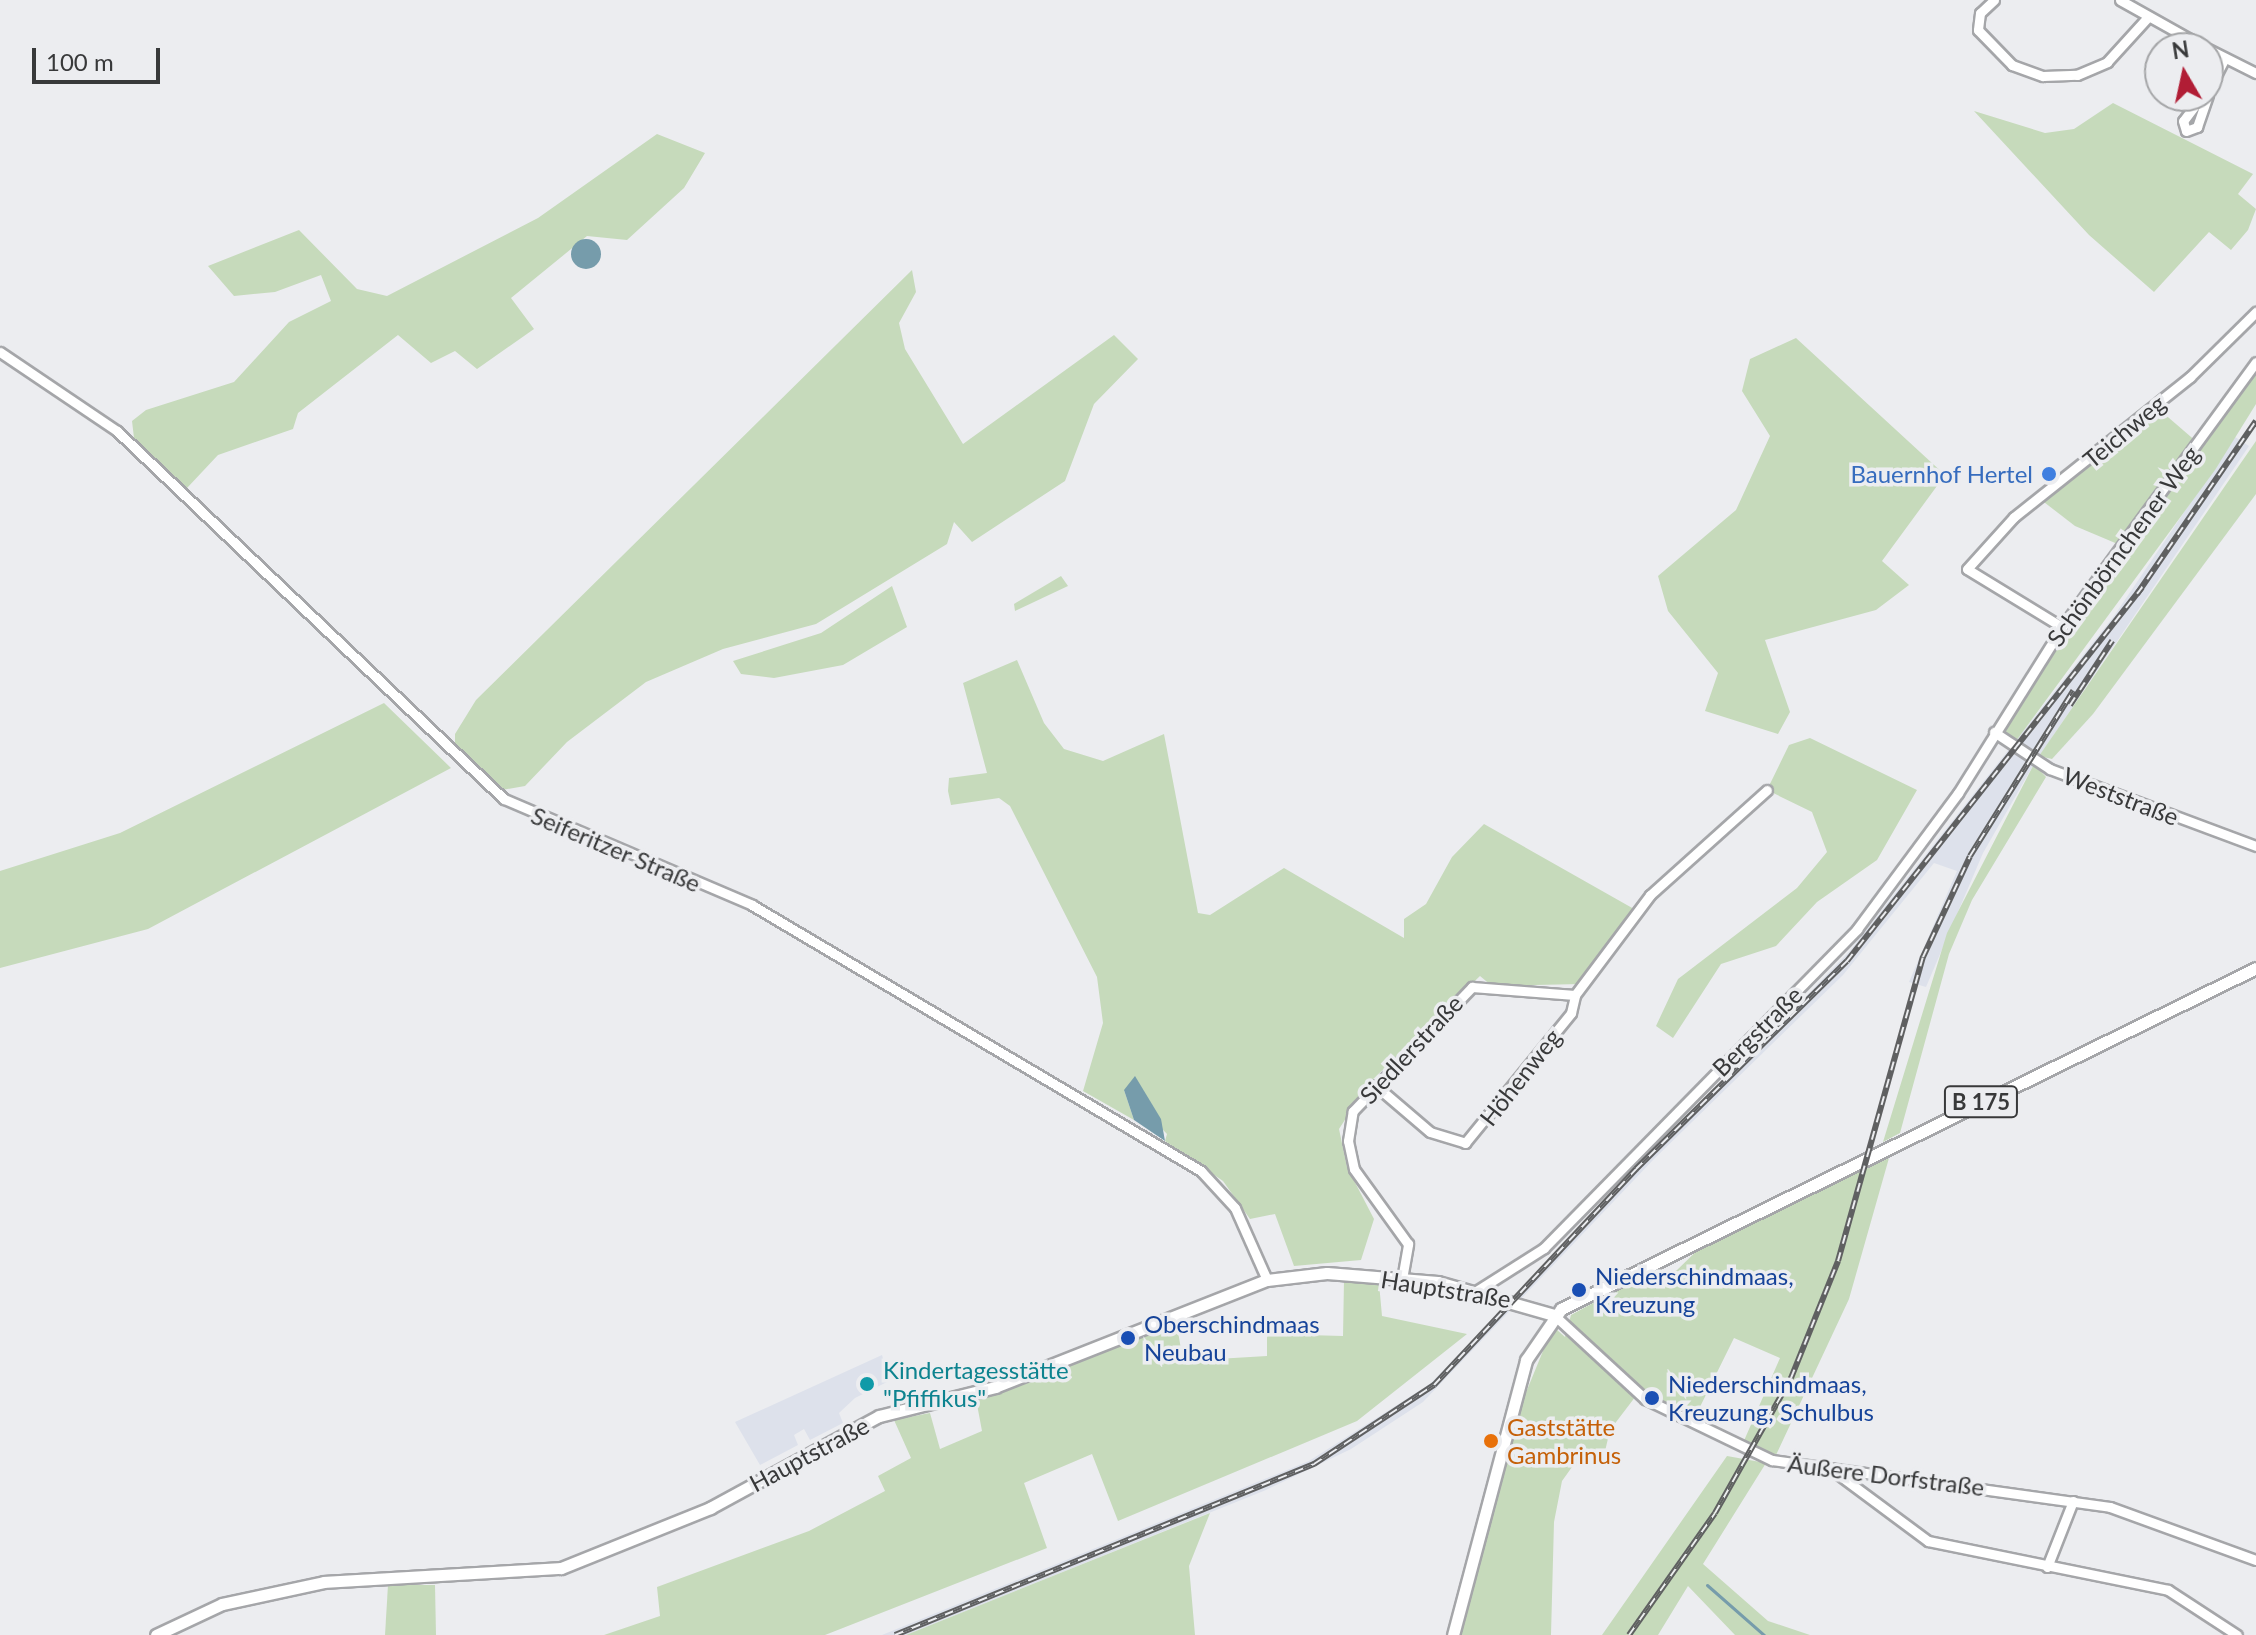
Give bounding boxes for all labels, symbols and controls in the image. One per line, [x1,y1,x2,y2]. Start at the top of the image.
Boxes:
scale bar [36,32,164,82]
north arrow [2144,32,2224,112]
text: N [2170,35,2191,64]
text: 100 m [46,47,114,76]
street label: Teichweg [2077,388,2171,474]
street label: Schönbörnchener Weg [2040,440,2206,652]
place label: Bauernhof Hertel [1850,460,2033,488]
marker: Bauernhof Hertel [2040,465,2058,483]
street label: Weststraße [2059,761,2183,831]
street label: Seiferitzer Straße [527,800,705,898]
street label: Bergstraße [1706,980,1808,1082]
street label: Siedlerstraße [1353,989,1469,1109]
street label: Höhenweg [1473,1023,1567,1131]
road number: B 175 [1943,1084,2019,1120]
place label: Niederschindmaas, Kreuzung [1595,1262,1794,1318]
street label: Hauptstraße [1379,1265,1513,1313]
marker: Niederschindmaas, Kreuzung [1570,1281,1588,1299]
place label: Oberschindmaas Neubau [1144,1310,1320,1366]
marker: Oberschindmaas Neubau [1119,1329,1137,1347]
place label: Kindertagesstätte "Pfiffikus" [883,1356,1069,1412]
place label: Niederschindmaas, Kreuzung, Schulbus [1668,1370,1874,1426]
marker: Kindertagesstätte "Pfiffikus" [858,1375,876,1393]
marker: Niederschindmaas, Kreuzung, Schulbus [1643,1389,1661,1407]
street label: Hauptstraße [744,1410,874,1498]
place label: Gaststätte Gambrinus [1507,1413,1621,1469]
marker: Gaststätte Gambrinus [1482,1432,1500,1450]
street label: Äußere Dorfstraße [1786,1449,1986,1501]

